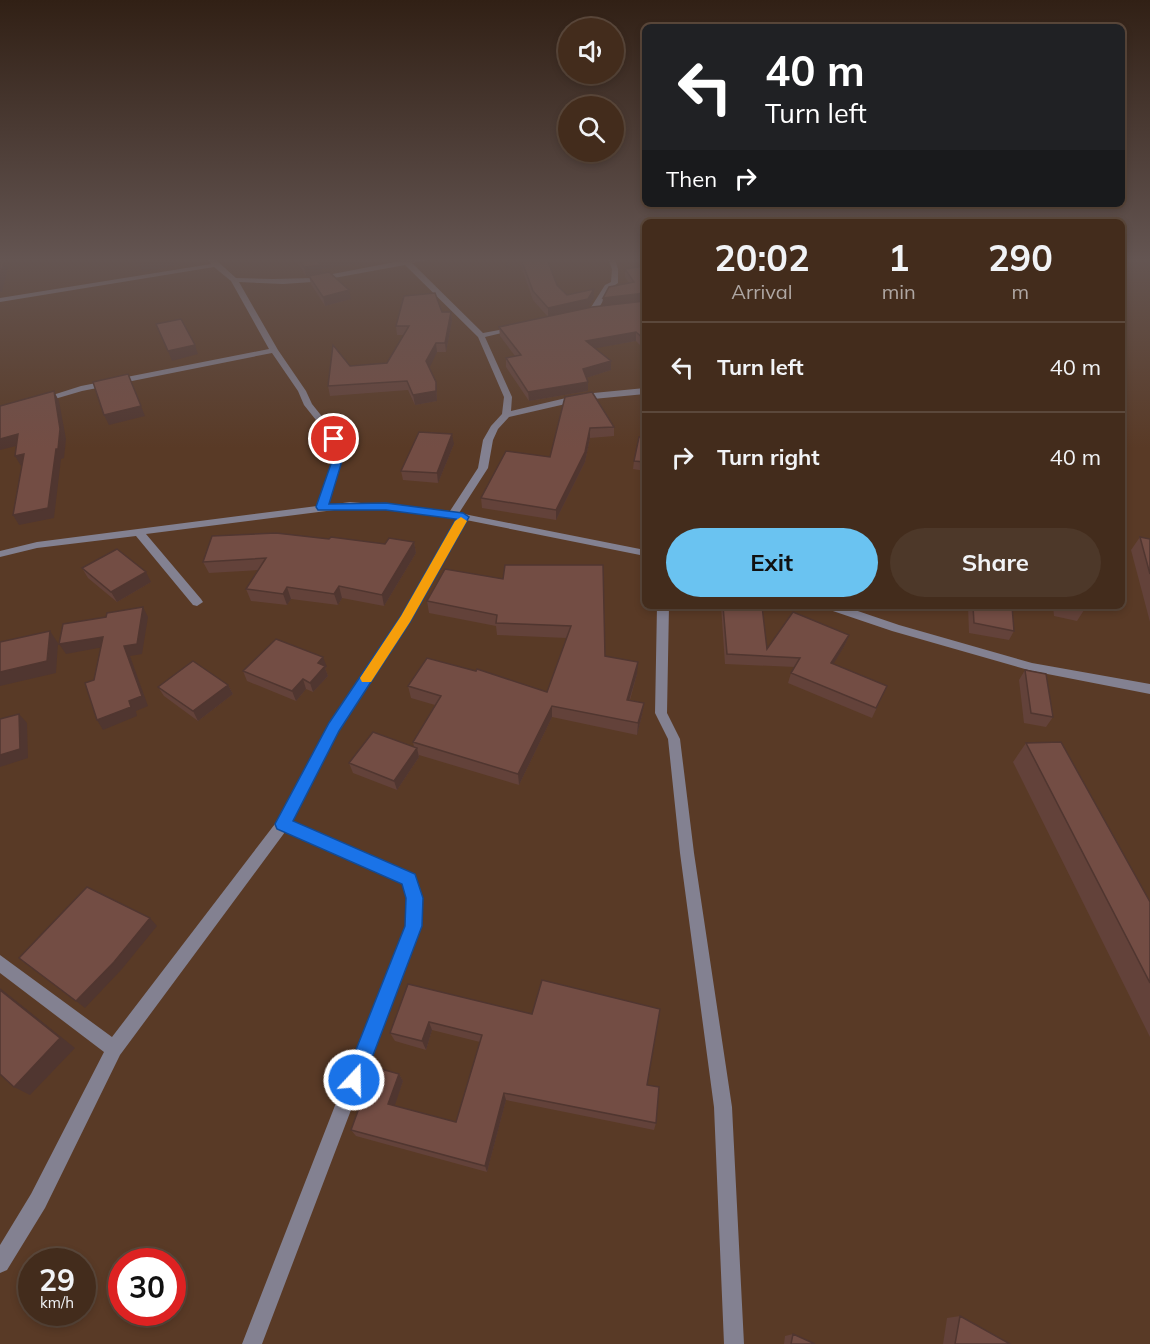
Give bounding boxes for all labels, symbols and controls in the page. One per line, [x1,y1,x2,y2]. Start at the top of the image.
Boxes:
map controls [558,18,624,162]
button: sound [558,18,624,84]
text: 40 m [765,44,865,97]
icon: left [666,48,744,126]
button: search [558,96,624,162]
text: Turn left [765,96,867,130]
icon: right [729,162,762,195]
text: Then [666,165,717,193]
text: 20:02 [714,235,810,280]
text: 1 [888,235,910,280]
text: 290 [988,235,1053,280]
text: Arrival [731,279,792,304]
text: min [882,279,916,304]
text: m [1012,279,1029,304]
icon: left [666,351,699,384]
text: Turn left [717,353,804,381]
text: 40 m [1050,353,1101,381]
pin [308,413,359,464]
icon: arrive [317,422,350,455]
icon: right [666,441,699,474]
text: Turn right [717,443,820,471]
text: 40 m [1050,443,1101,471]
button: Exit [666,528,878,597]
button: Share [890,528,1101,597]
position arrow [322,1048,386,1112]
speed limit sign: 30 [108,1248,186,1326]
text: 29 [39,1261,75,1299]
text: km/h [40,1293,74,1312]

